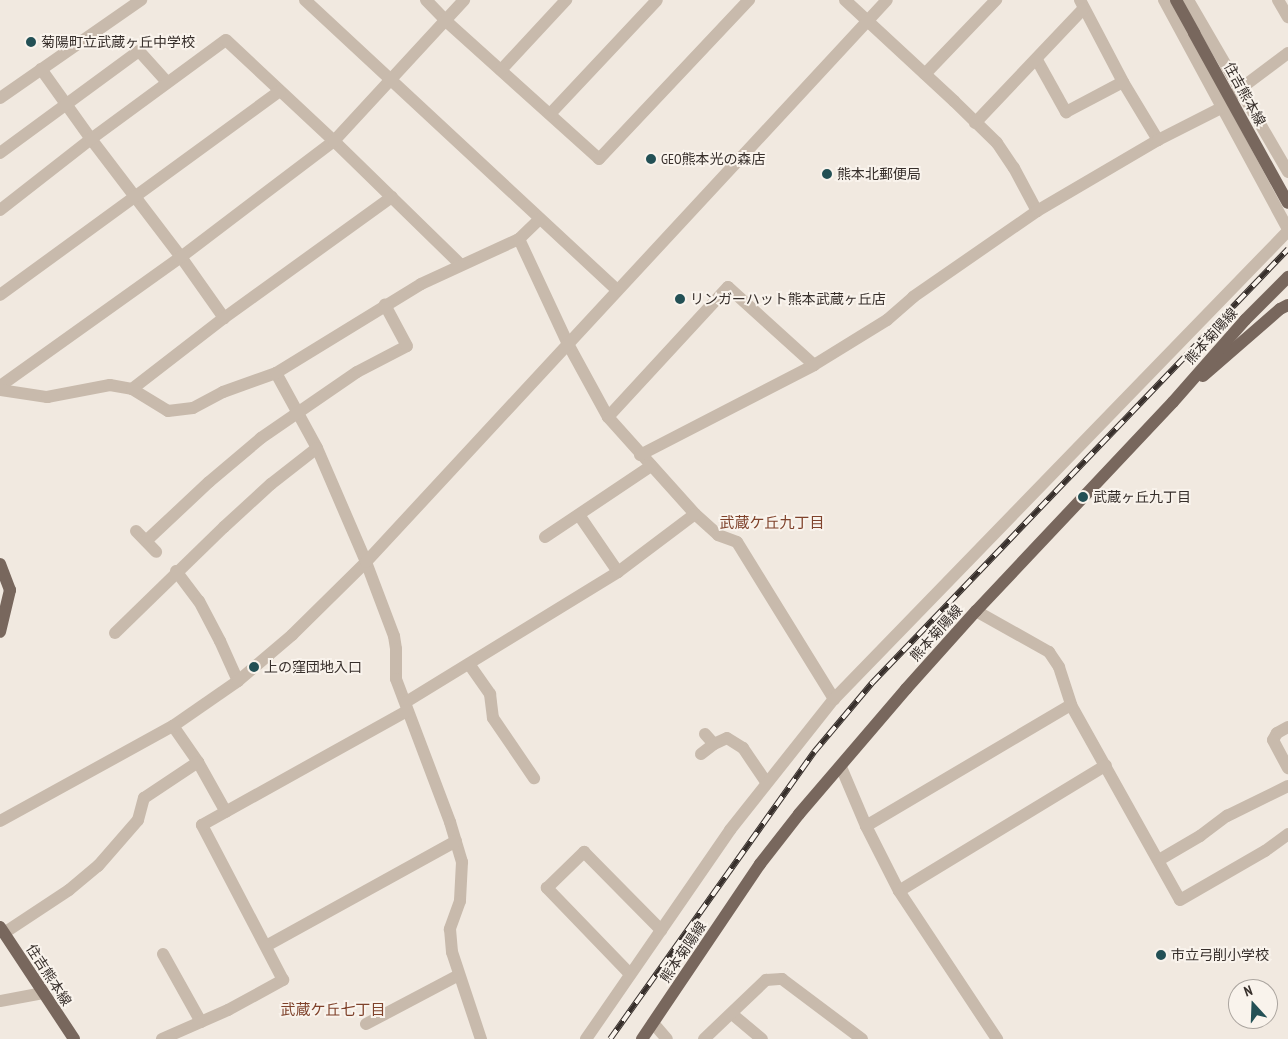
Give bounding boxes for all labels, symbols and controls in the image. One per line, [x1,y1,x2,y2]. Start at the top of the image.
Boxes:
place label: 菊陽町立武蔵ヶ丘中学校 [41,34,195,50]
marker: 菊陽町立武蔵ヶ丘中学校 [25,36,37,48]
street label: 住吉熊本線 [1221,59,1269,129]
place label: GEO熊本光の森店 [661,151,766,167]
marker: GEO熊本光の森店 [645,153,657,165]
place label: 熊本北郵便局 [837,166,921,182]
marker: 熊本北郵便局 [821,168,833,180]
place label: リンガーハット熊本武蔵ヶ丘店 [690,291,886,307]
marker: リンガーハット熊本武蔵ヶ丘店 [674,293,686,305]
street label: 熊本菊陽線 [1181,304,1241,368]
place label: 武蔵ヶ丘九丁目 [1093,489,1191,505]
marker: 武蔵ヶ丘九丁目 [1077,491,1089,503]
district label: 武蔵ケ丘九丁目 [720,514,824,532]
street label: 熊本菊陽線 [906,601,966,665]
place label: 上の窪団地入口 [264,659,362,675]
marker: 上の窪団地入口 [248,661,260,673]
street label: 熊本菊陽線 [656,918,710,986]
street label: 住吉熊本線 [23,941,75,1009]
place label: 市立弓削小学校 [1171,947,1269,963]
marker: 市立弓削小学校 [1155,949,1167,961]
north arrow [1228,979,1278,1029]
text: N [1242,981,1255,1001]
district label: 武蔵ケ丘七丁目 [281,1001,385,1019]

